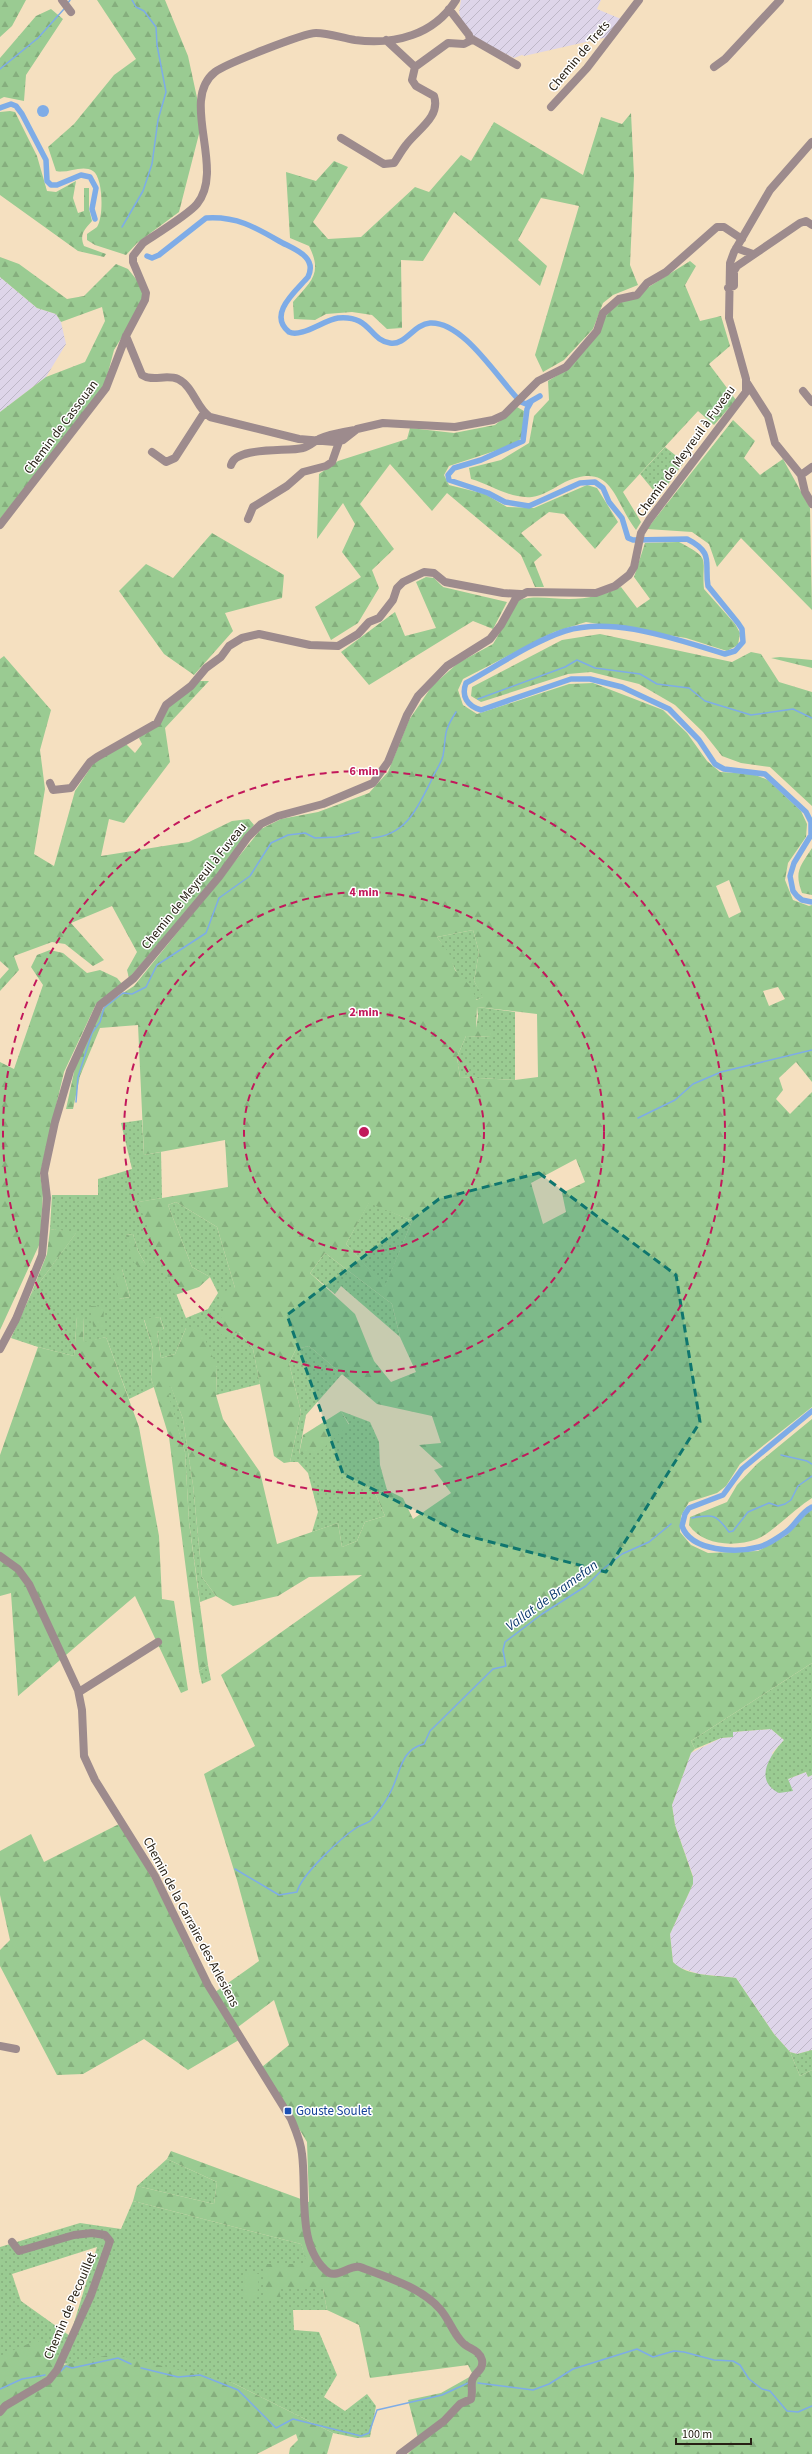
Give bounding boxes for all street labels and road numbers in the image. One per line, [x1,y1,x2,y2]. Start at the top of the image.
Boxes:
street label: Chemin de Trets [544,16,614,95]
street label: Chemin de Cassouan [20,376,102,478]
street label: Chemin de Meyreuil à Fuveau [632,382,740,520]
street label: Chemin de Meyreuil à Fuveau [137,819,251,953]
street label: Chemin de la Carraire des Arlesiens [138,1834,244,2011]
street label: Chemin de Pecouillet [39,2249,101,2362]

